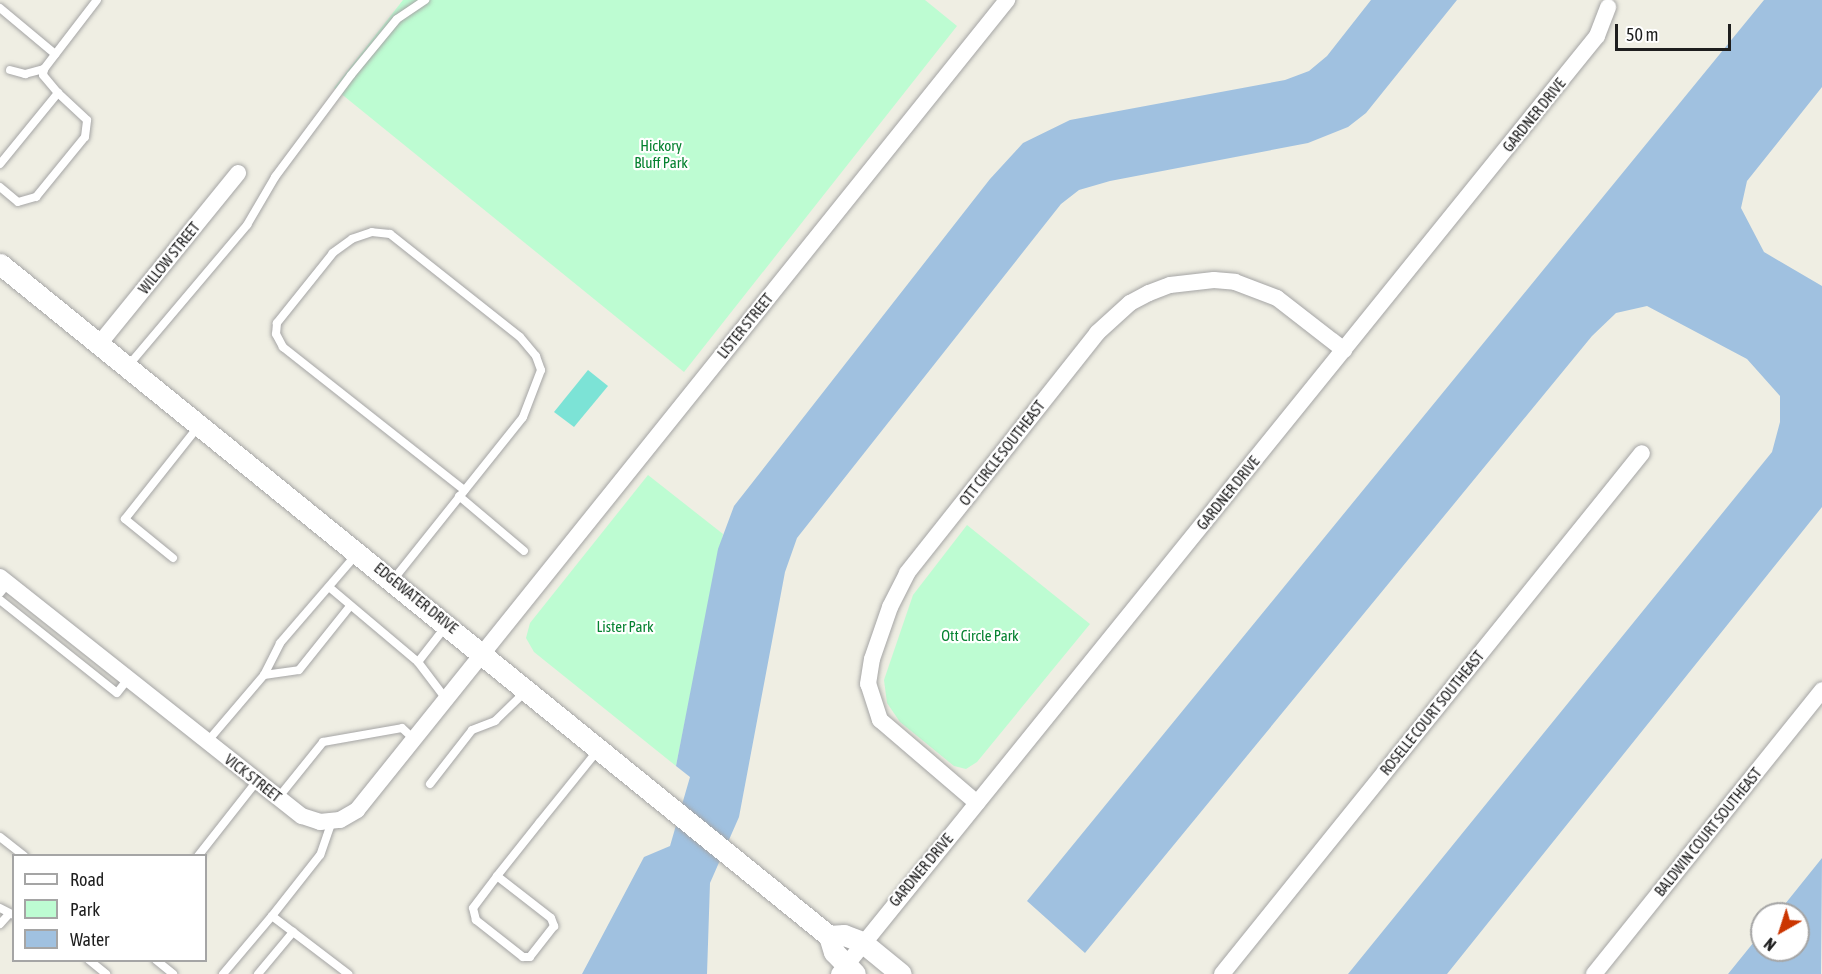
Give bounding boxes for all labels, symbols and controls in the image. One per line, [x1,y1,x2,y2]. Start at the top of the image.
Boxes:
scale bar [1618,12,1734,50]
text: 50 m [1626,24,1658,45]
street label: GARDNER DRIVE [1499,75,1569,155]
park label: Hickory Bluff Park [634,136,688,171]
street label: WILLOW STREET [135,218,203,298]
street label: LISTER STREET [713,290,777,362]
street label: OTT CIRCLE SOUTHEAST [955,397,1049,509]
street label: GARDNER DRIVE [1193,453,1263,533]
street label: EDGEWATER DRIVE [371,559,461,637]
park label: Lister Park [596,618,654,636]
park label: Ott Circle Park [941,627,1019,645]
street label: ROSELLE COURT SOUTHEAST [1376,647,1488,779]
street label: VICK STREET [221,750,285,806]
street label: BALDWIN COURT SOUTHEAST [1651,764,1765,900]
street label: GARDNER DRIVE [885,830,957,910]
legend [12,854,207,962]
text: Road [70,869,104,890]
text: Park [70,899,100,920]
north arrow [1750,902,1810,962]
text: Water [70,929,109,950]
text: N [1761,934,1779,954]

